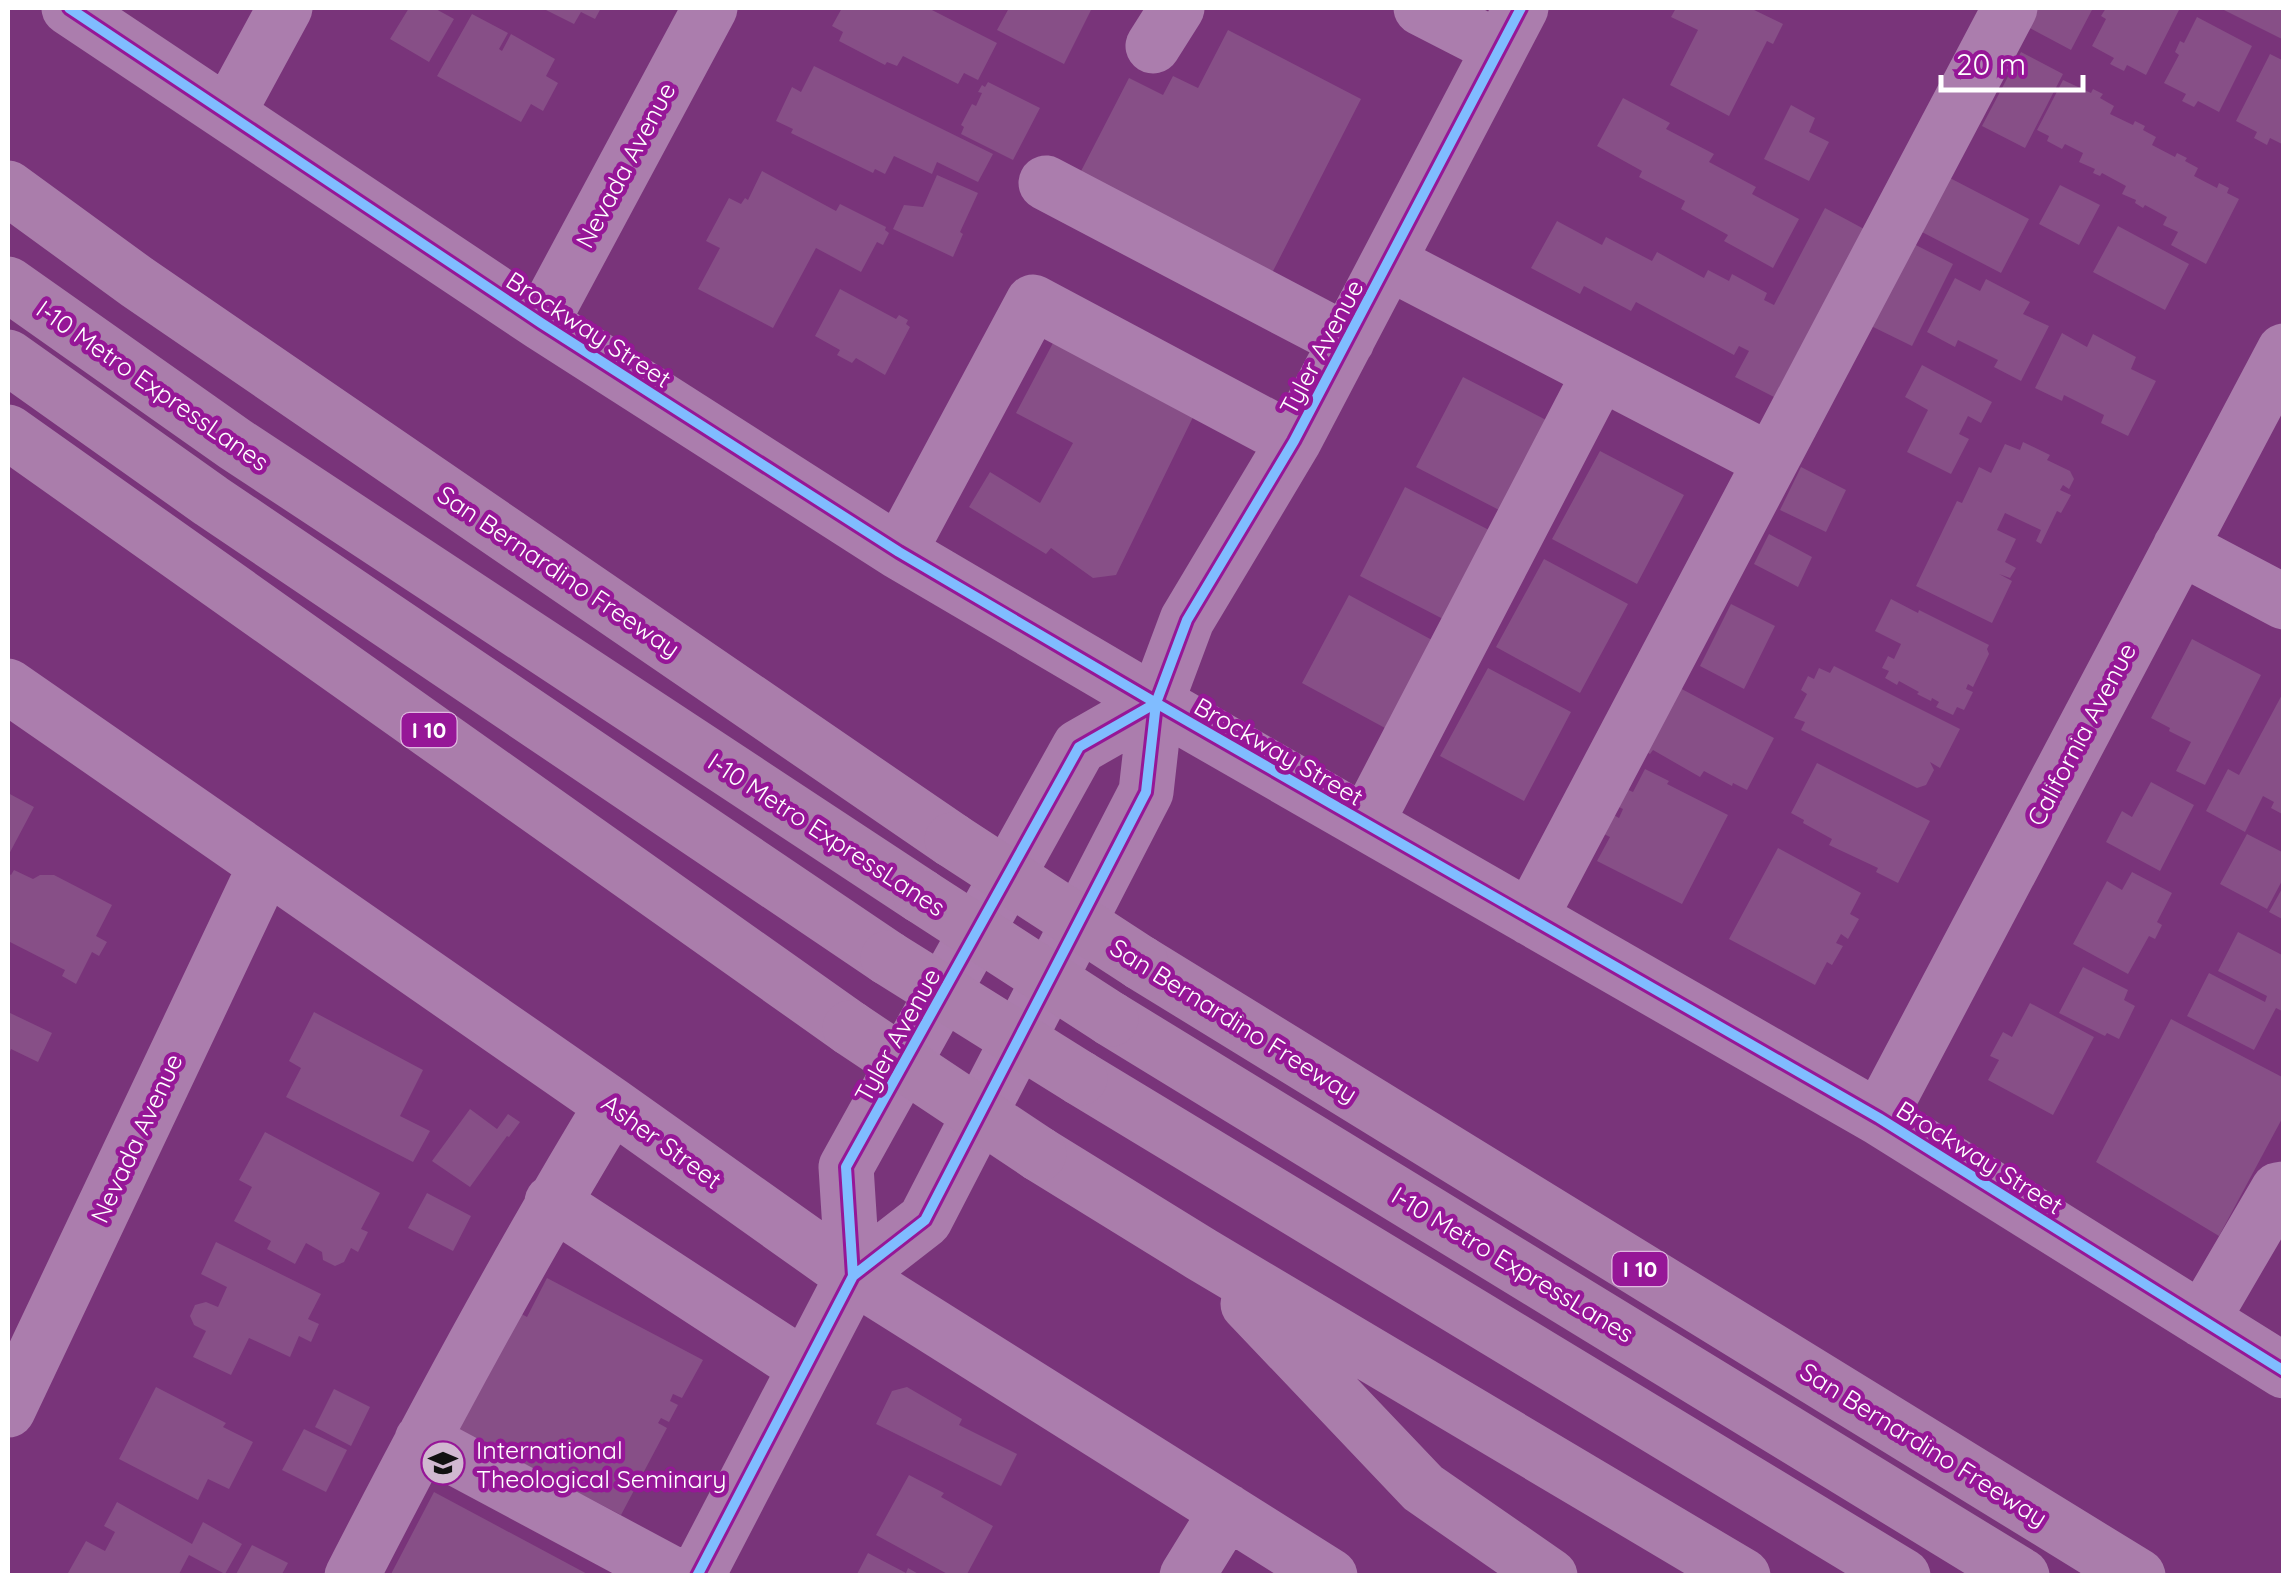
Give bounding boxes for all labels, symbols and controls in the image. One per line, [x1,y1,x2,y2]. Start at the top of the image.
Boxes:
scale bar [1941,30,2084,92]
text: 20 m [1956,45,2026,83]
street label: Nevada Avenue [568,77,682,253]
street label: Brockway Street [501,264,677,394]
street label: Tyler Avenue [1272,274,1370,420]
street label: I-10 Metro ExpressLanes [31,293,275,477]
street label: San Bernardino Freeway [432,478,686,664]
street label: California Avenue [2020,637,2142,831]
street label: Brockway Street [1189,690,1369,812]
road number: I 10 [402,713,456,747]
street label: I-10 Metro ExpressLanes [702,746,952,922]
street label: San Bernardino Freeway [1105,931,1363,1109]
street label: Tyler Avenue [847,963,947,1107]
street label: Nevada Avenue [83,1048,189,1228]
street label: Asher Street [596,1087,728,1195]
street label: Brockway Street [1891,1093,2069,1221]
street label: I-10 Metro ExpressLanes [1386,1179,1640,1349]
road number: I 10 [1612,1252,1668,1286]
street label: San Bernardino Freeway [1795,1355,2053,1533]
place label: International Theological Seminary [476,1434,727,1494]
school or university icon: International Theological Seminary [420,1440,466,1486]

